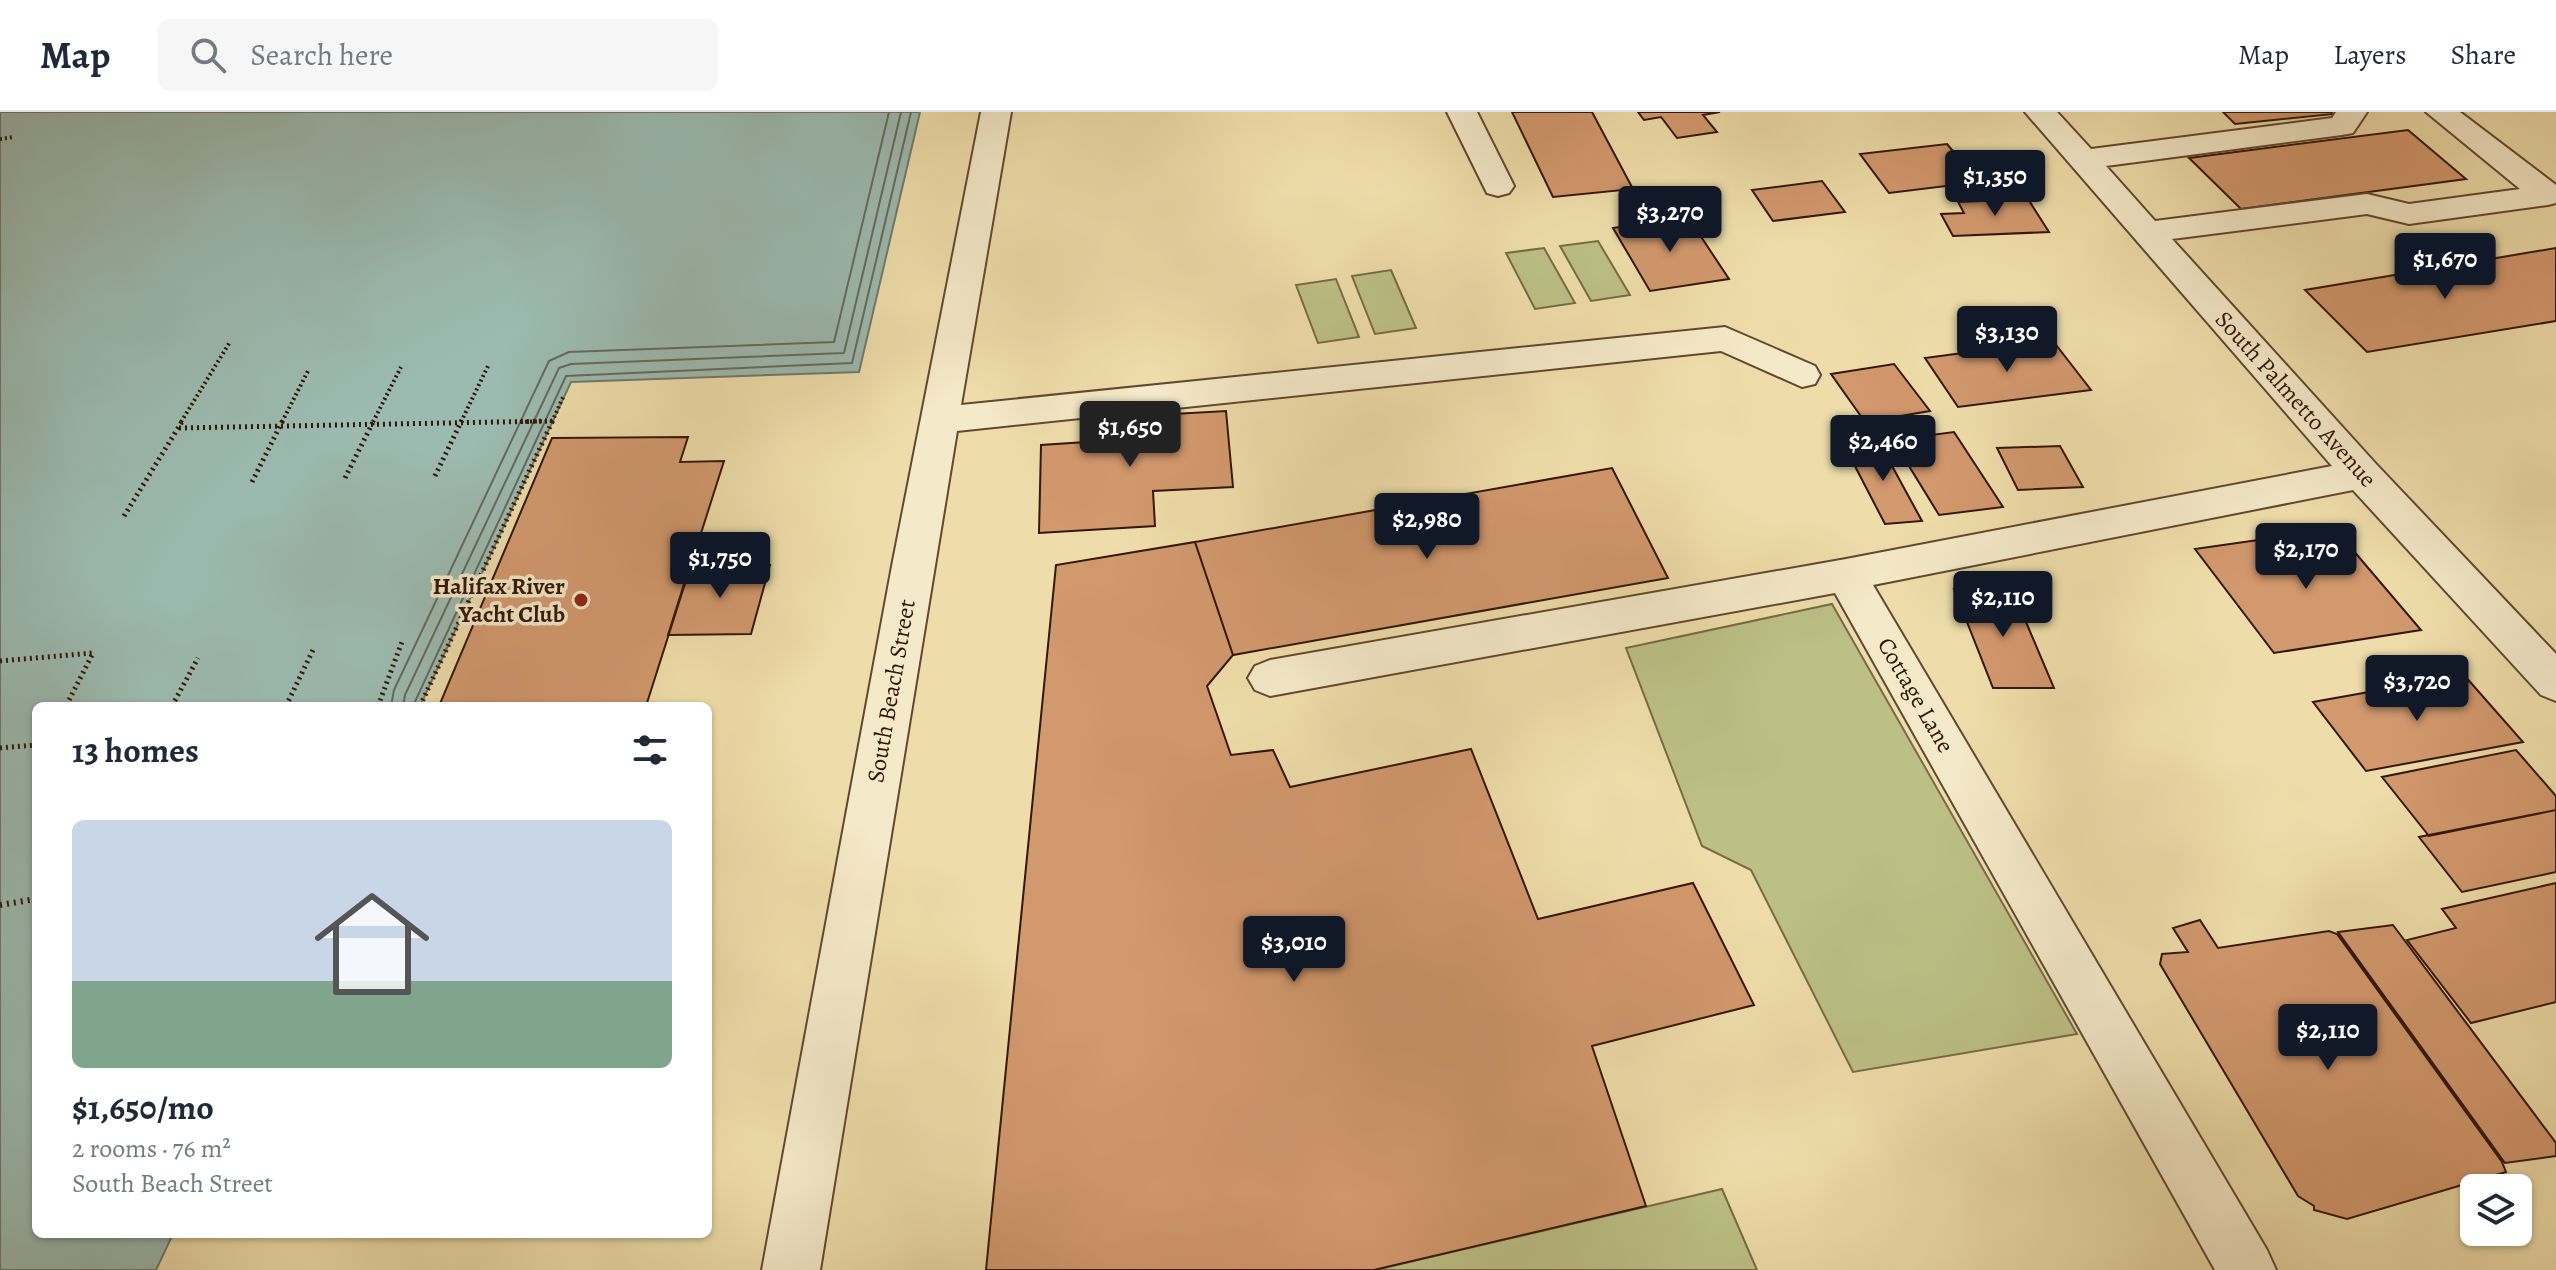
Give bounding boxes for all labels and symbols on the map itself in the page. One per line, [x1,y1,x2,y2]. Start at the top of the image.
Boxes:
pin: $1,350 [1930,150,2060,218]
pin: $3,270 [1605,186,1735,254]
pin: $1,670 [2380,233,2510,301]
street label: South Palmetto Avenue [2208,304,2384,494]
pin: $3,130 [1942,306,2072,374]
pin: $1,650 [1065,401,1195,469]
pin: $2,460 [1818,415,1948,483]
pin: $2,980 [1362,493,1492,561]
pin: $2,170 [2241,523,2371,591]
pin: $1,750 [655,532,785,600]
place label: Halifax River Yacht Club [433,570,565,630]
pin: $2,110 [1938,571,2068,639]
marker: Halifax River Yacht Club [572,591,590,609]
street label: South Beach Street [859,597,923,785]
street label: Cottage Lane [1870,631,1962,759]
pin: $3,720 [2352,655,2482,723]
pin: $3,010 [1229,916,1359,984]
pin: $2,110 [2263,1004,2393,1072]

